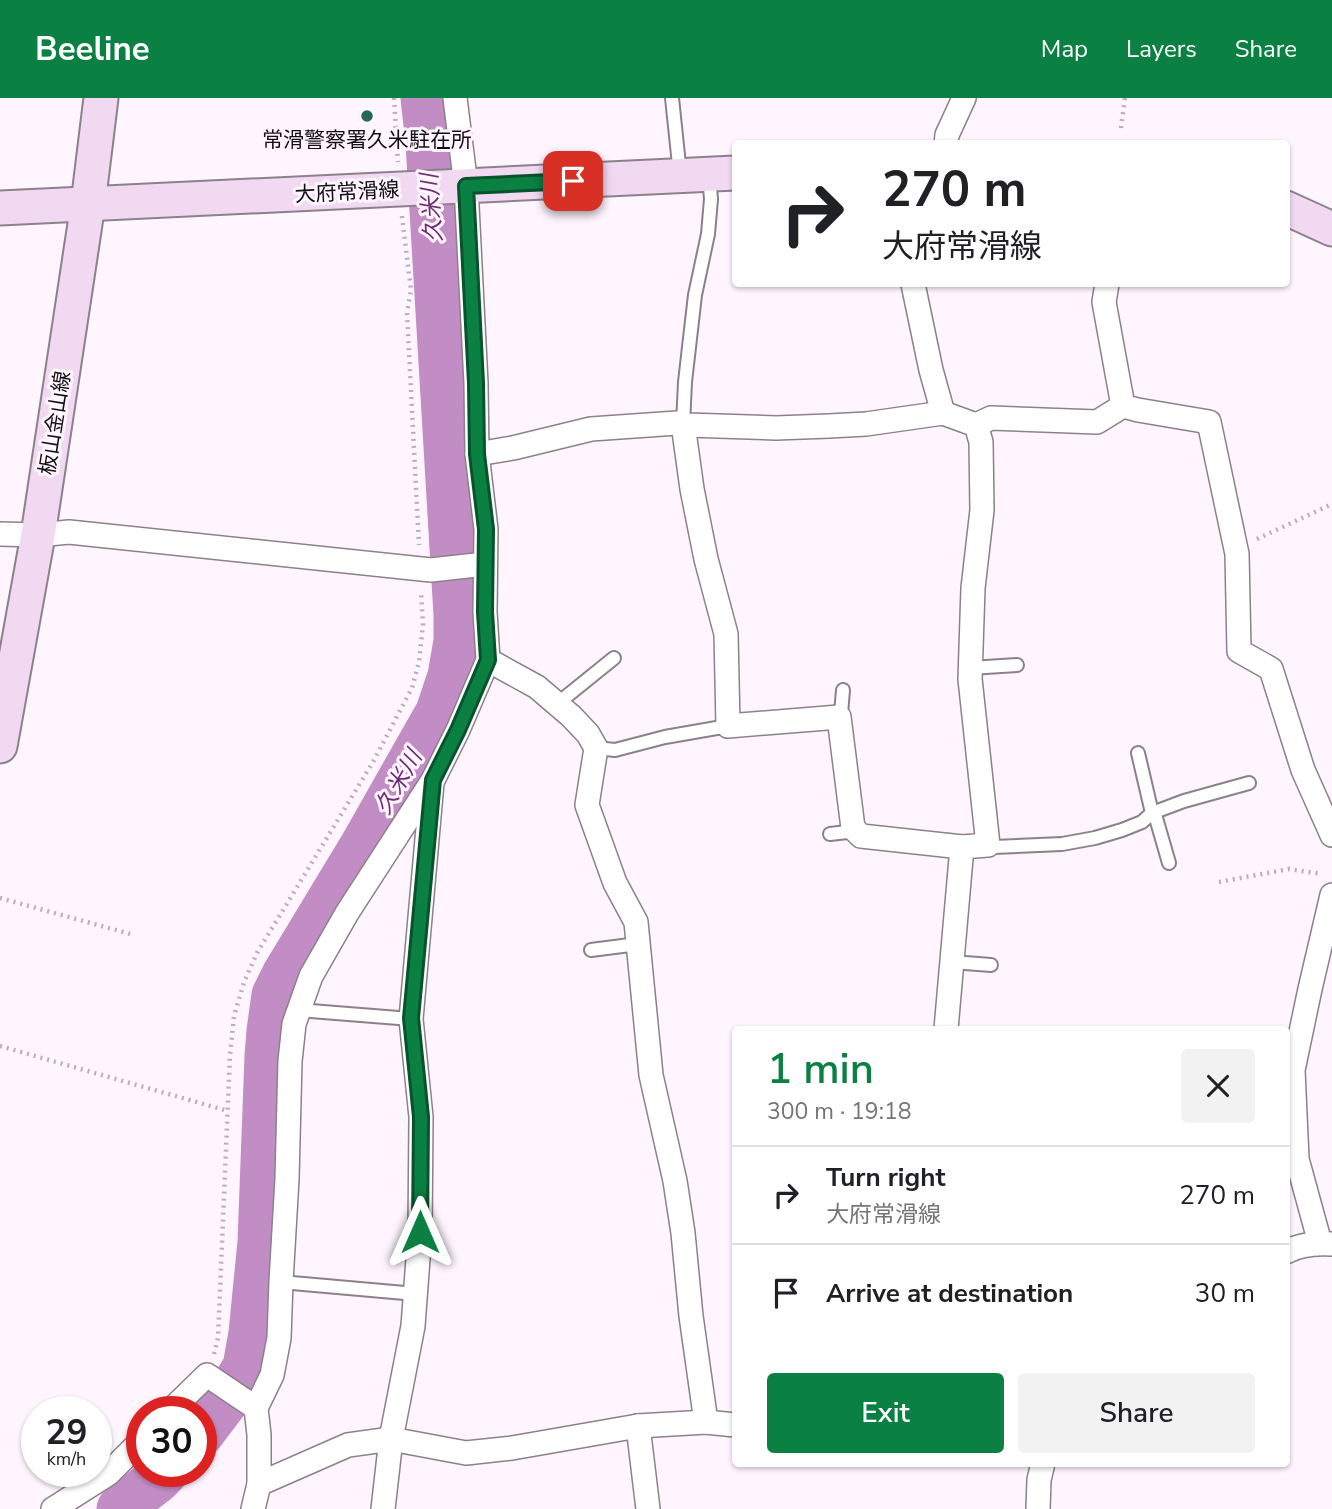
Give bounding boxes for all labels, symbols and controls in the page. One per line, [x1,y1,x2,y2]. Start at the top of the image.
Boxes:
text: Beeline [35,27,150,72]
text: Map [1041,33,1088,65]
text: Layers [1126,33,1197,65]
text: Share [1235,33,1297,65]
marker: 常滑警察署久米駐在所 [359,108,375,124]
place label: 常滑警察署久米駐在所 [262,126,472,154]
pin [543,151,603,211]
text: 270 m [882,156,1026,223]
icon: arrive [554,162,592,200]
icon: right [767,168,858,259]
water label: 久米川 [413,169,449,243]
street label: 大府常滑線 [294,175,400,209]
text: 大府常滑線 [882,225,1042,268]
street label: 板山金山線 [33,369,77,477]
water label: 久米川 [368,742,431,820]
text: 1 min [767,1041,874,1098]
button: close [1181,1049,1255,1123]
text: 300 m · 19:18 [767,1096,912,1127]
text: Turn right [826,1160,945,1195]
icon: right [767,1176,805,1214]
text: 270 m [1179,1178,1255,1213]
position arrow [383,1195,457,1269]
text: 大府常滑線 [826,1199,941,1230]
icon: arrive [767,1274,805,1312]
text: Arrive at destination [826,1276,1073,1311]
text: 30 m [1195,1276,1255,1311]
button: Exit [767,1373,1004,1453]
button: Share [1018,1373,1255,1453]
speed limit sign: 30 [126,1396,217,1487]
text: 29 [45,1409,88,1456]
text: km/h [47,1447,86,1471]

